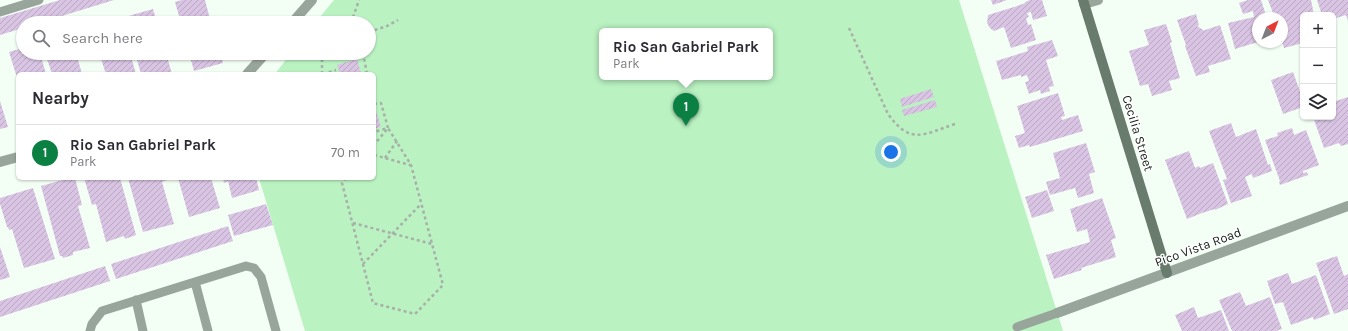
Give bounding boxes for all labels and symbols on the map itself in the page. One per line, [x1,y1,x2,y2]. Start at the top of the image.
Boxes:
north arrow [1252,12,1288,48]
pin: 1 [673,93,699,126]
street label: Cecilia Street [1119,93,1157,173]
your location [881,142,901,162]
street label: Pico Vista Road [1153,224,1243,270]

